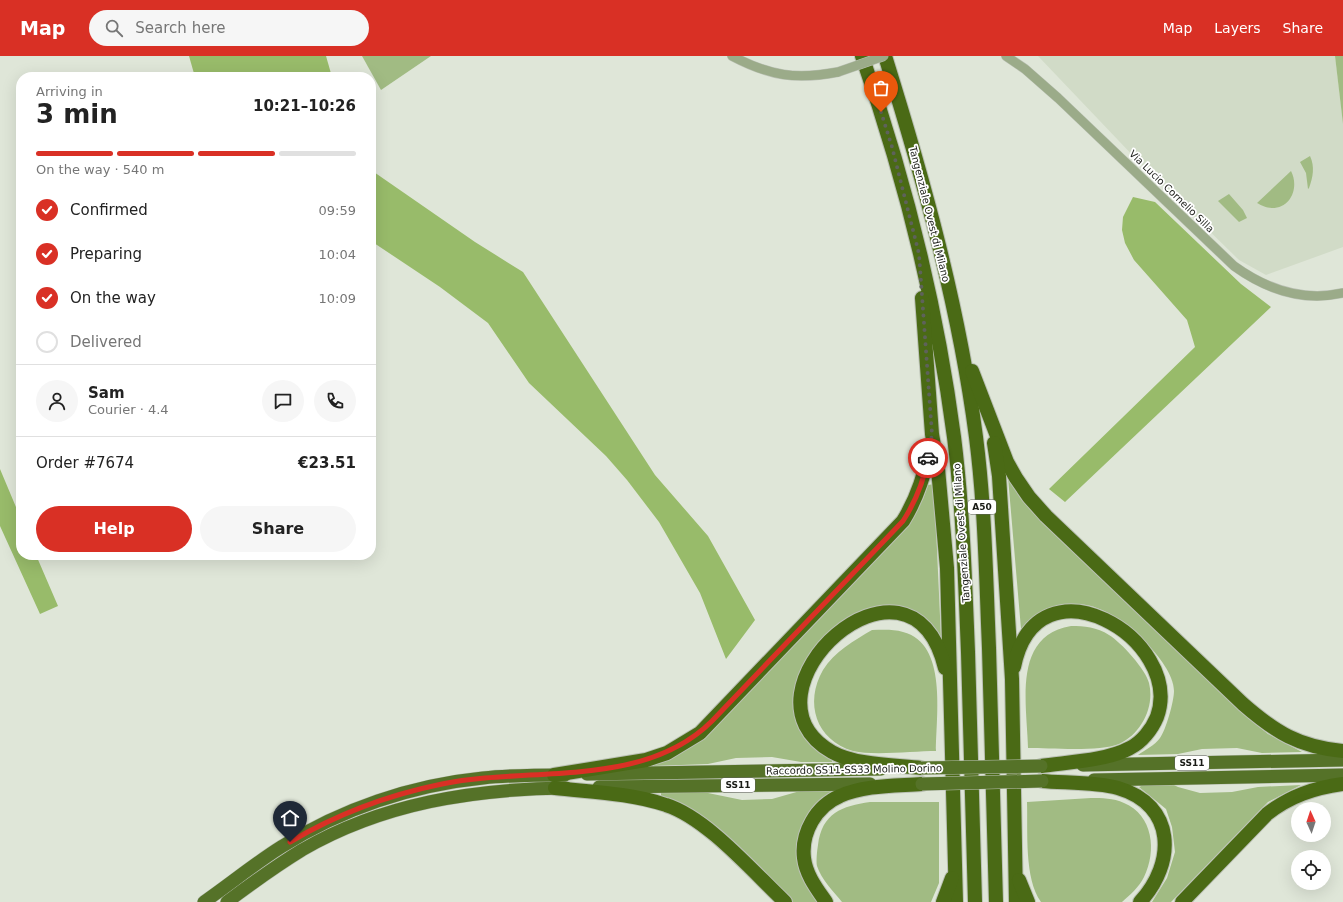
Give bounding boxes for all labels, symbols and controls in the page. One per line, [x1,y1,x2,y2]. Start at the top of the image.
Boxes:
search box [89,10,369,46]
text: Map [20,17,65,39]
icon: search [103,17,125,39]
text: Search here [135,19,225,37]
text: Map [1163,20,1192,36]
text: Layers [1214,20,1261,36]
text: Share [1283,20,1323,36]
pin [864,71,898,112]
icon: bag [870,77,892,99]
text: Arriving in [36,84,103,99]
text: 10:21–10:26 [253,97,356,115]
text: 3 min [36,99,118,129]
street label: Tangenziale Ovest di Milano [907,144,952,283]
street label: Via Lucio Cornelio Silla [1127,148,1216,235]
text: On the way · 540 m [36,162,164,177]
icon: check [36,199,58,221]
text: Confirmed [70,201,148,219]
text: 09:59 [319,203,356,218]
icon: check [36,243,58,265]
text: Preparing [70,245,142,263]
text: 10:04 [319,247,356,262]
icon: check [36,287,58,309]
text: On the way [70,289,156,307]
text: 10:09 [319,291,356,306]
text: Delivered [70,333,142,351]
button: person [36,380,78,422]
button: chat [262,380,304,422]
button: phone [314,380,356,422]
text: Sam [88,384,125,402]
text: Courier · 4.4 [88,402,169,417]
courier [908,438,948,478]
icon: car [917,447,939,469]
text: Order #7674 [36,454,134,472]
text: €23.51 [298,454,356,472]
street label: Tangenziale Ovest di Milano [951,463,972,604]
road number: A50 [968,500,996,514]
button: Help [36,506,192,552]
button: Share [200,506,356,552]
road number: SS11 [1175,756,1209,770]
street label: Raccordo SS11-SS33 Molino Dorino [766,762,942,777]
road number: SS11 [721,778,755,792]
pin [273,801,307,842]
north arrow [1291,802,1331,842]
map controls [1291,802,1331,890]
icon: home [279,807,301,829]
button: locate [1291,850,1331,890]

